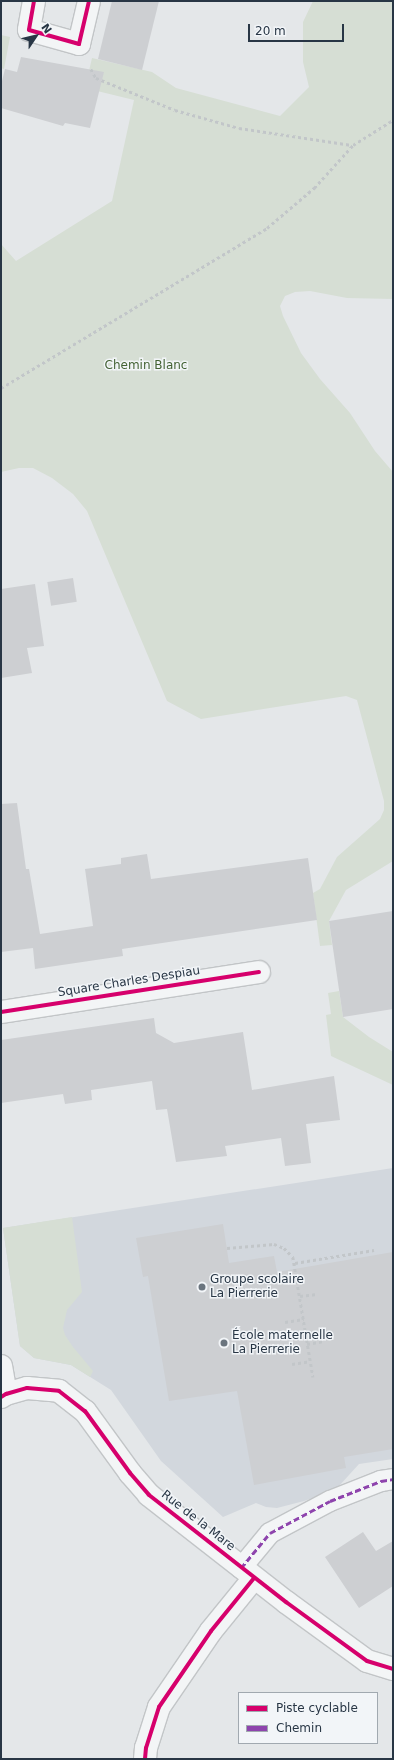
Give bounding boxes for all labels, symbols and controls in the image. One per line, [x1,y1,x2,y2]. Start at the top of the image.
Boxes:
north arrow [16,16,56,56]
scale bar [250,16,346,42]
text: N [38,21,54,36]
text: 20 m [255,24,286,38]
park label: Chemin Blanc [105,359,187,373]
street label: Square Charles Despiau [57,964,201,1000]
place label: Groupe scolaire La Pierrerie [210,1273,304,1301]
marker: Groupe scolaire La Pierrerie [197,1282,207,1292]
place label: École maternelle La Pierrerie [232,1329,333,1357]
marker: École maternelle La Pierrerie [219,1338,229,1348]
street label: Rue de la Mare [158,1488,238,1554]
legend [238,1692,378,1744]
text: Piste cyclable [276,1701,358,1715]
text: Chemin [276,1721,322,1735]

